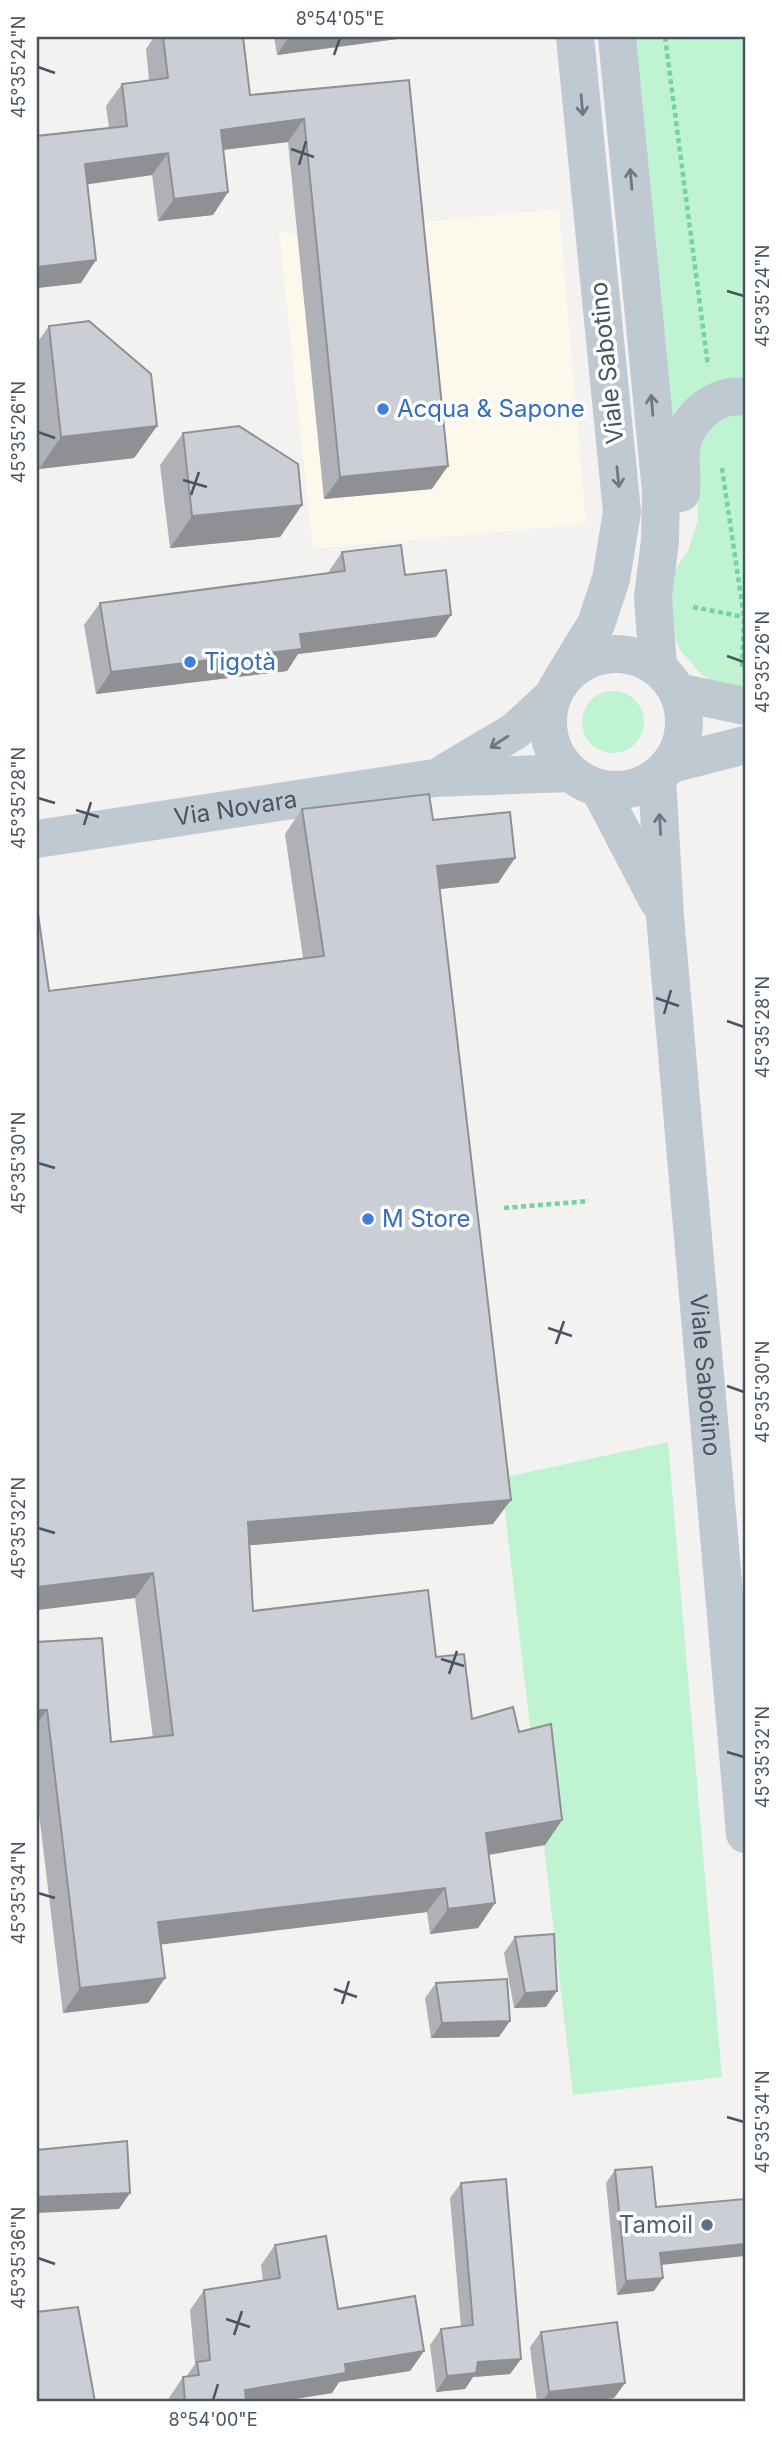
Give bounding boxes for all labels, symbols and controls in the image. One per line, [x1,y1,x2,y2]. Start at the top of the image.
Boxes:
text: 8°54'05"E [296,8,384,29]
text: 45°35'24"N [8,16,29,118]
one-way arrow [576,93,589,115]
one-way arrow [624,168,637,190]
text: 45°35'24"N [752,245,773,347]
street label: Viale Sabotino [584,281,629,445]
text: 45°35'26"N [8,381,29,483]
place label: Acqua & Sapone [397,394,585,423]
one-way arrow [646,394,659,417]
marker: Acqua & Sapone [375,401,391,417]
one-way arrow [612,466,625,488]
text: 45°35'26"N [752,611,773,713]
place label: Tigotà [204,647,276,676]
marker: Tigotà [182,654,198,670]
one-way arrow [490,734,509,749]
text: 45°35'28"N [8,747,29,849]
street label: Via Novara [172,784,299,832]
one-way arrow [654,812,667,835]
text: 45°35'28"N [752,976,773,1078]
text: 45°35'30"N [8,1112,29,1214]
place label: M Store [382,1204,470,1233]
marker: M Store [360,1211,376,1227]
street label: Viale Sabotino [684,1293,727,1457]
text: 45°35'30"N [752,1341,773,1443]
text: 45°35'32"N [8,1477,29,1579]
text: 45°35'32"N [752,1706,773,1808]
text: 45°35'34"N [8,1842,29,1944]
text: 45°35'34"N [752,2071,773,2173]
text: 45°35'36"N [8,2207,29,2309]
place label: Tamoil [619,2210,693,2239]
marker: Tamoil [699,2217,715,2233]
text: 8°54'00"E [169,2409,257,2430]

